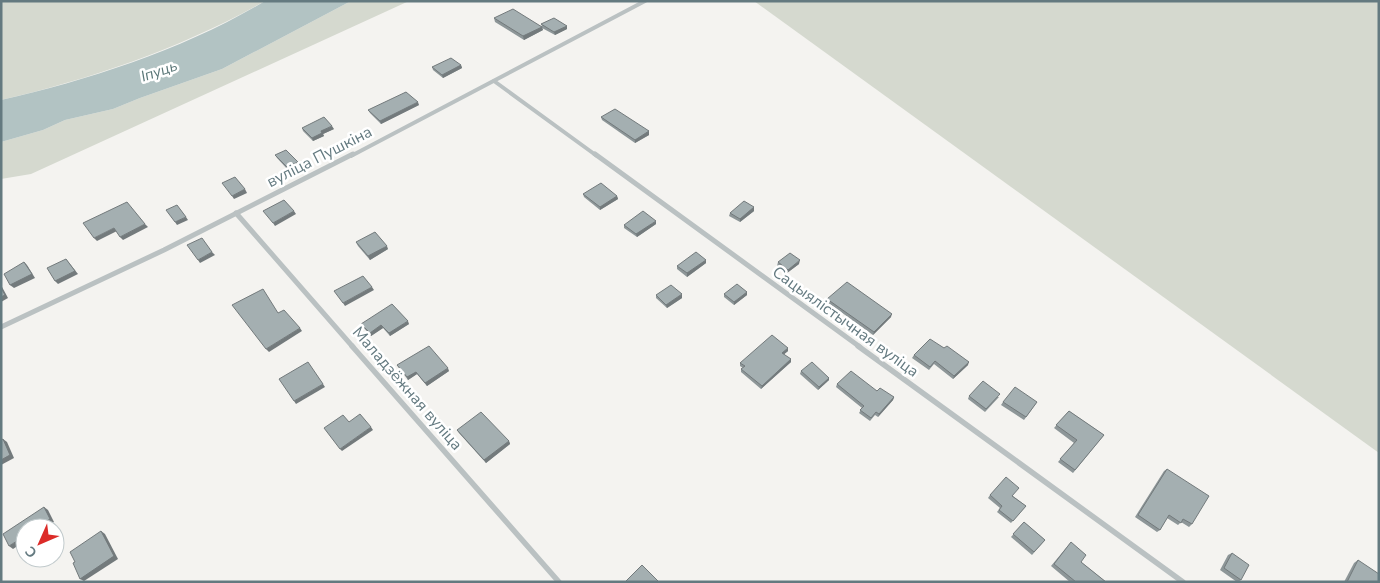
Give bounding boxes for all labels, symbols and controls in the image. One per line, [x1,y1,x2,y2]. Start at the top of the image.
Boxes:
water label: Іпуць [138,55,180,87]
street label: вуліца Пушкіна [263,121,376,193]
street label: Сацыялістычная вуліца [768,261,923,382]
street label: Маладзёжная вуліца [347,322,467,455]
north arrow [15,518,65,568]
text: С [21,541,41,562]

